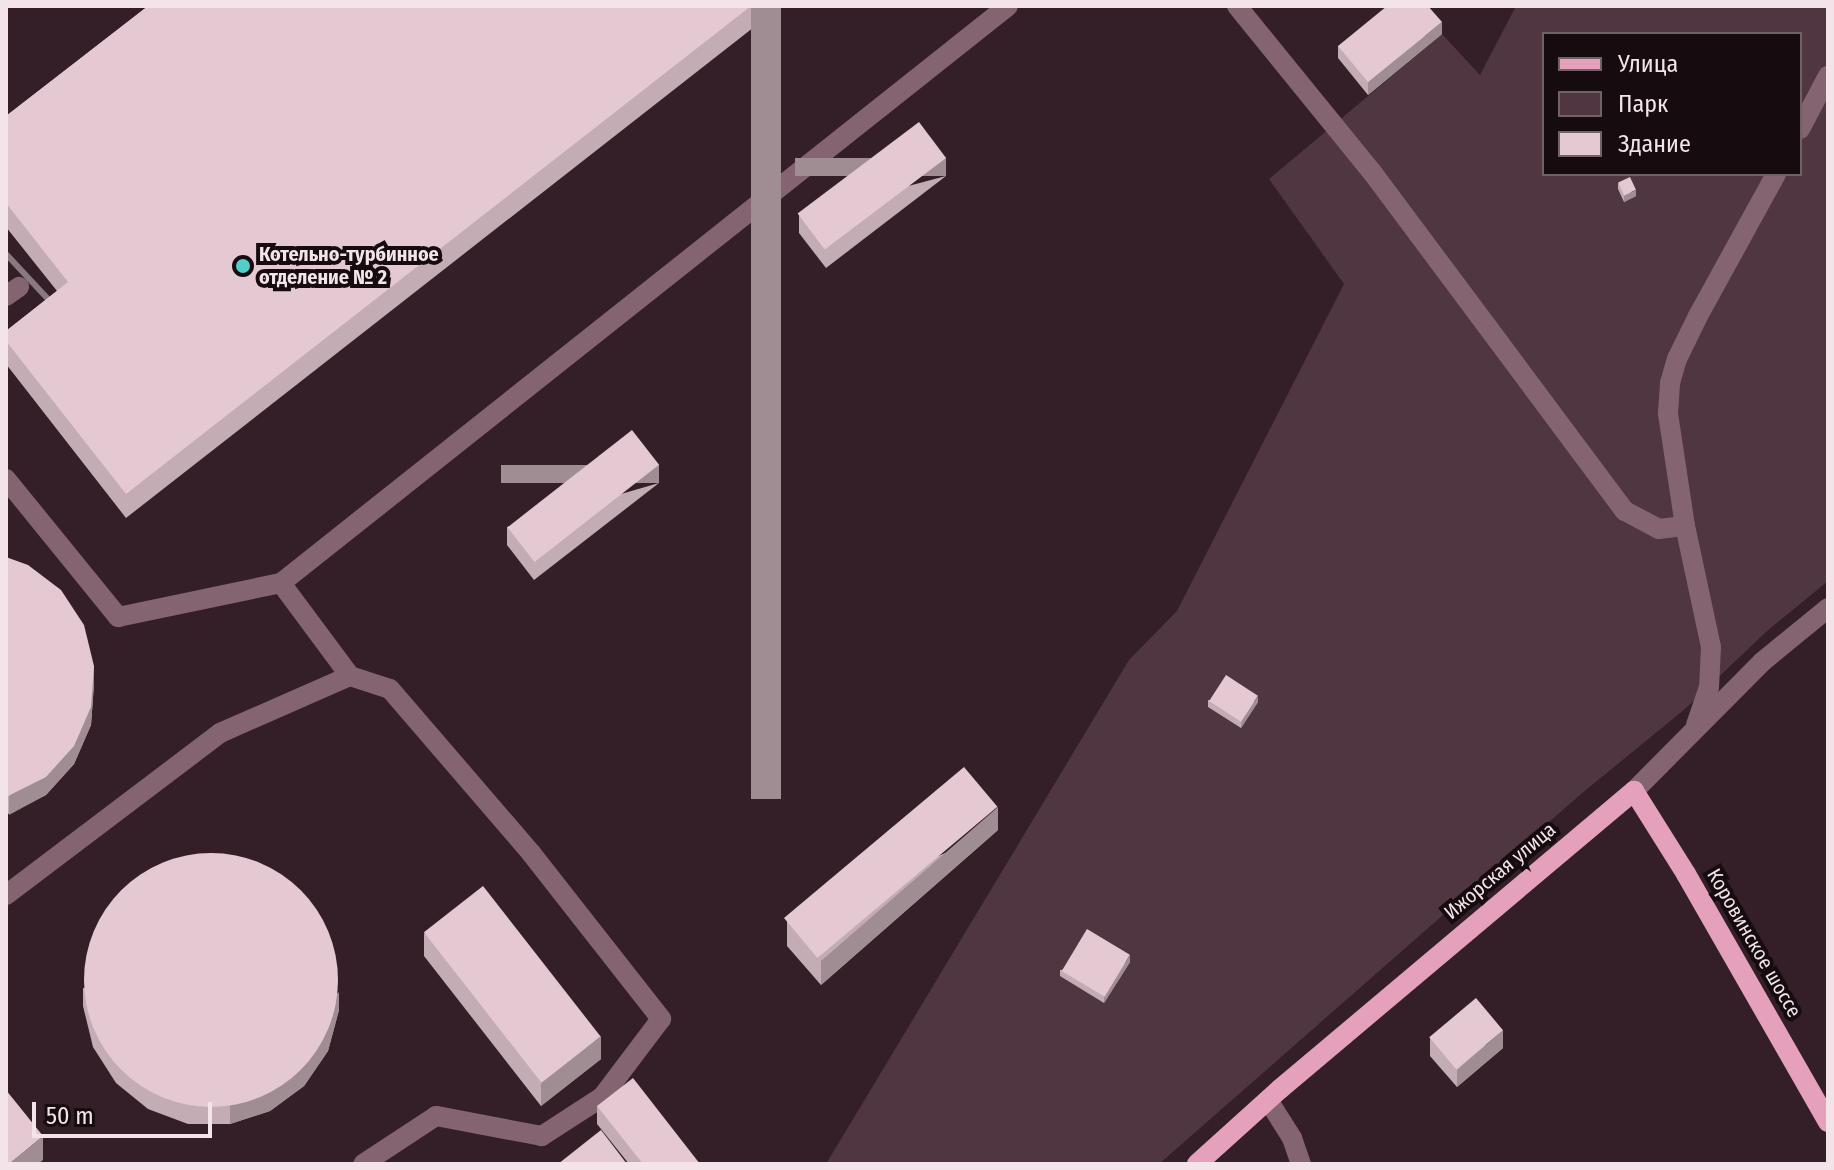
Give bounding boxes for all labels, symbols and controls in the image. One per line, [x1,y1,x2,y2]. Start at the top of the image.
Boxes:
legend [1542,32,1802,176]
text: Улица [1618,50,1678,78]
text: Парк [1618,90,1668,118]
text: Здание [1618,130,1691,158]
place label: Котельно-турбинное отделение № 2 [259,242,439,289]
marker: Котельно-турбинное отделение № 2 [234,257,252,275]
street label: Ижорская улица [1439,817,1561,925]
street label: Коровинское шоссе [1702,864,1806,1022]
scale bar [36,1086,216,1136]
text: 50 m [46,1102,94,1130]

